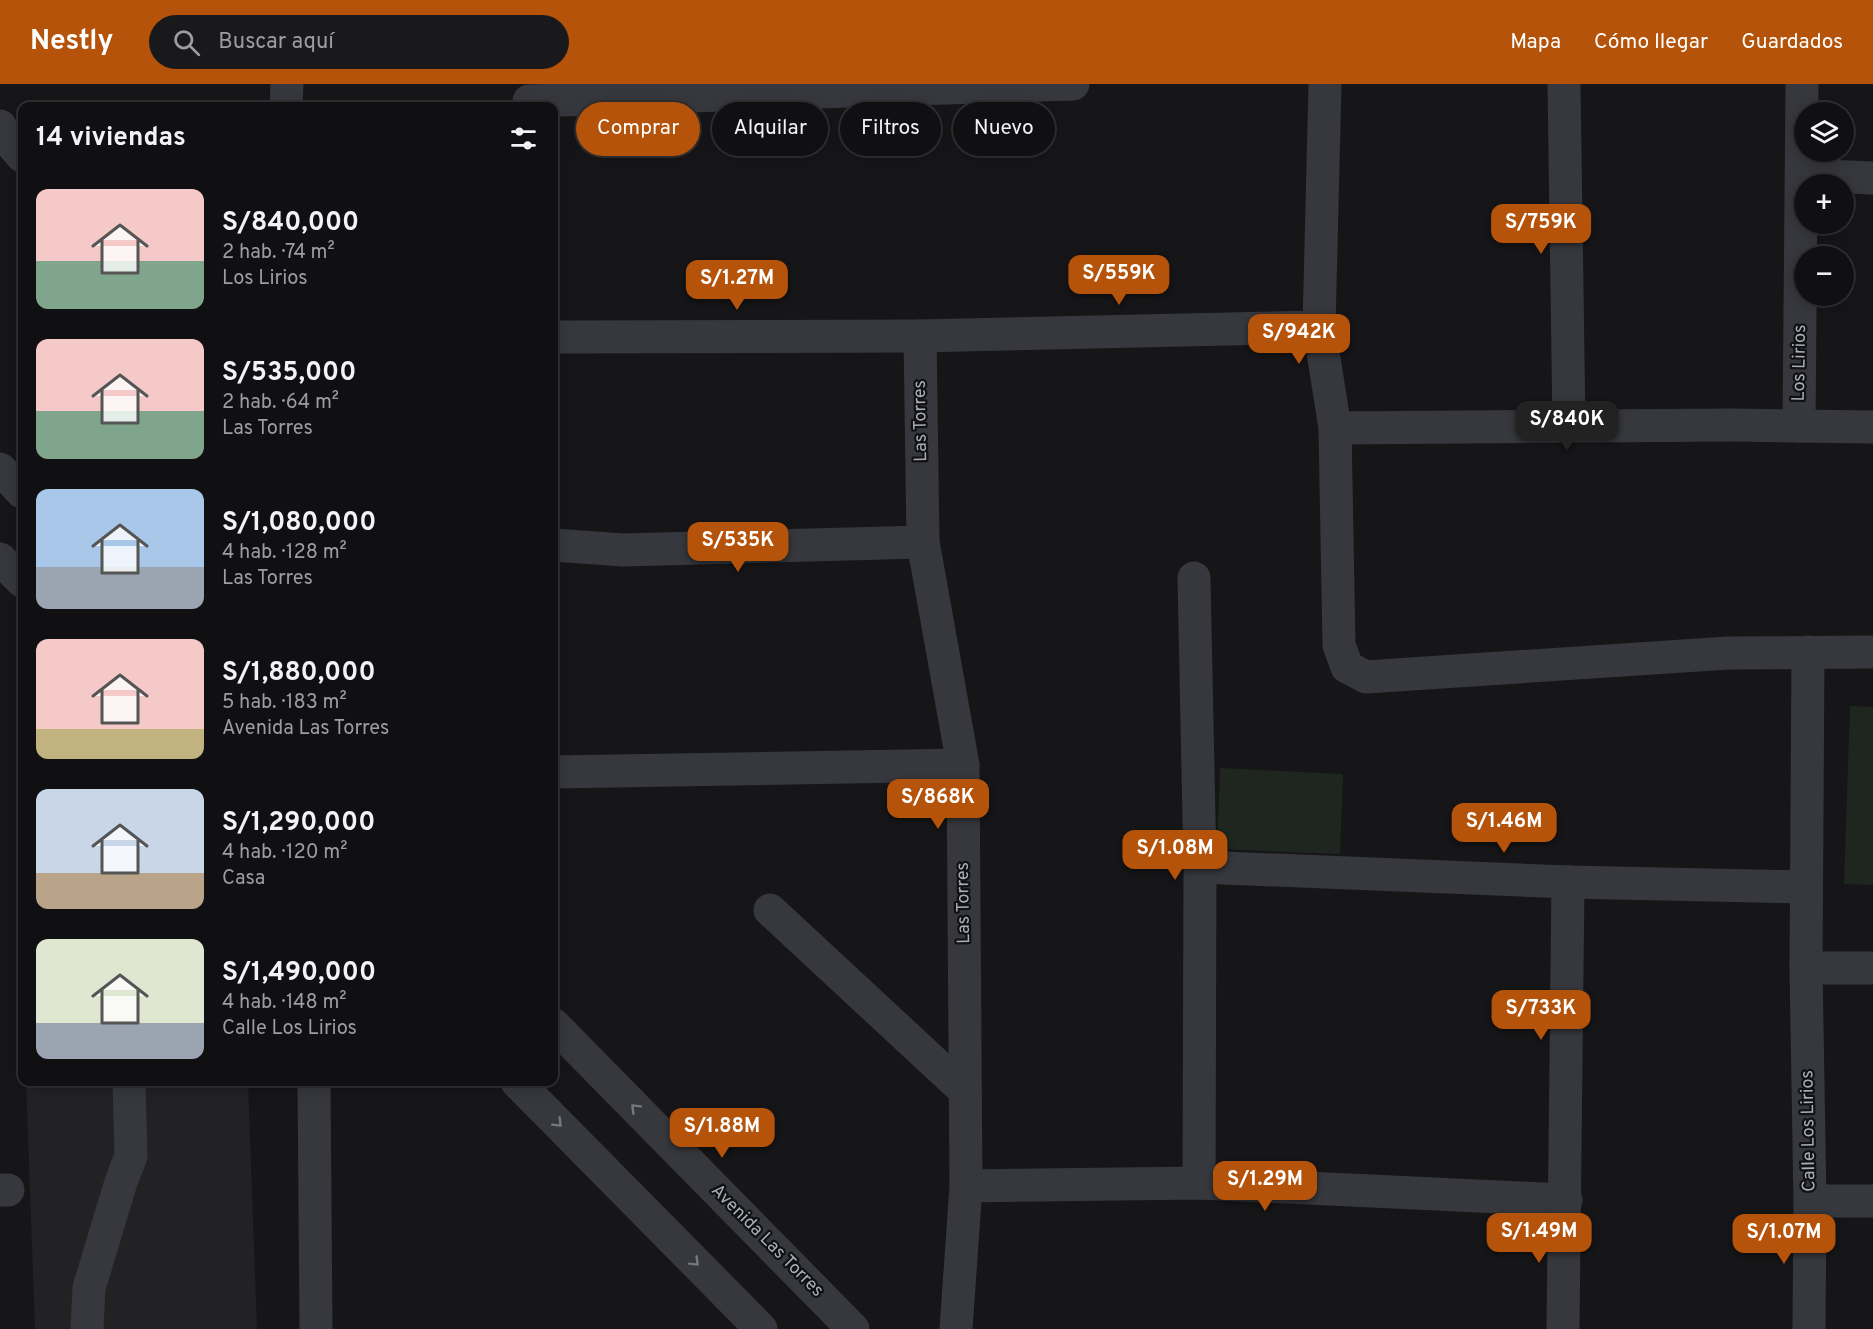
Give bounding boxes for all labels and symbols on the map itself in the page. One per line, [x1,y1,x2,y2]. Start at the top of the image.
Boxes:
pin: S/759K [1492,204,1590,255]
pin: S/559K [1070,255,1168,306]
pin: S/1.27M [682,260,792,311]
pin: S/942K [1250,314,1348,365]
street label: Los Lirios [1788,324,1812,402]
street label: Las Torres [909,380,933,462]
pin: S/840K [1518,401,1616,452]
pin: S/535K [689,522,787,573]
pin: S/868K [889,779,987,830]
pin: S/1.46M [1449,803,1559,854]
pin: S/1.08M [1120,830,1230,881]
street label: Las Torres [952,862,976,944]
pin: S/733K [1492,990,1590,1041]
street label: Calle Los Lirios [1796,1070,1822,1192]
one-way arrow [632,1104,643,1115]
pin: S/1.88M [667,1108,777,1159]
one-way arrow [550,1116,561,1127]
pin: S/1.29M [1210,1161,1320,1212]
street label: Avenida Las Torres [706,1180,828,1302]
pin: S/1.49M [1484,1213,1594,1264]
pin: S/1.07M [1729,1214,1839,1265]
one-way arrow [688,1255,699,1265]

